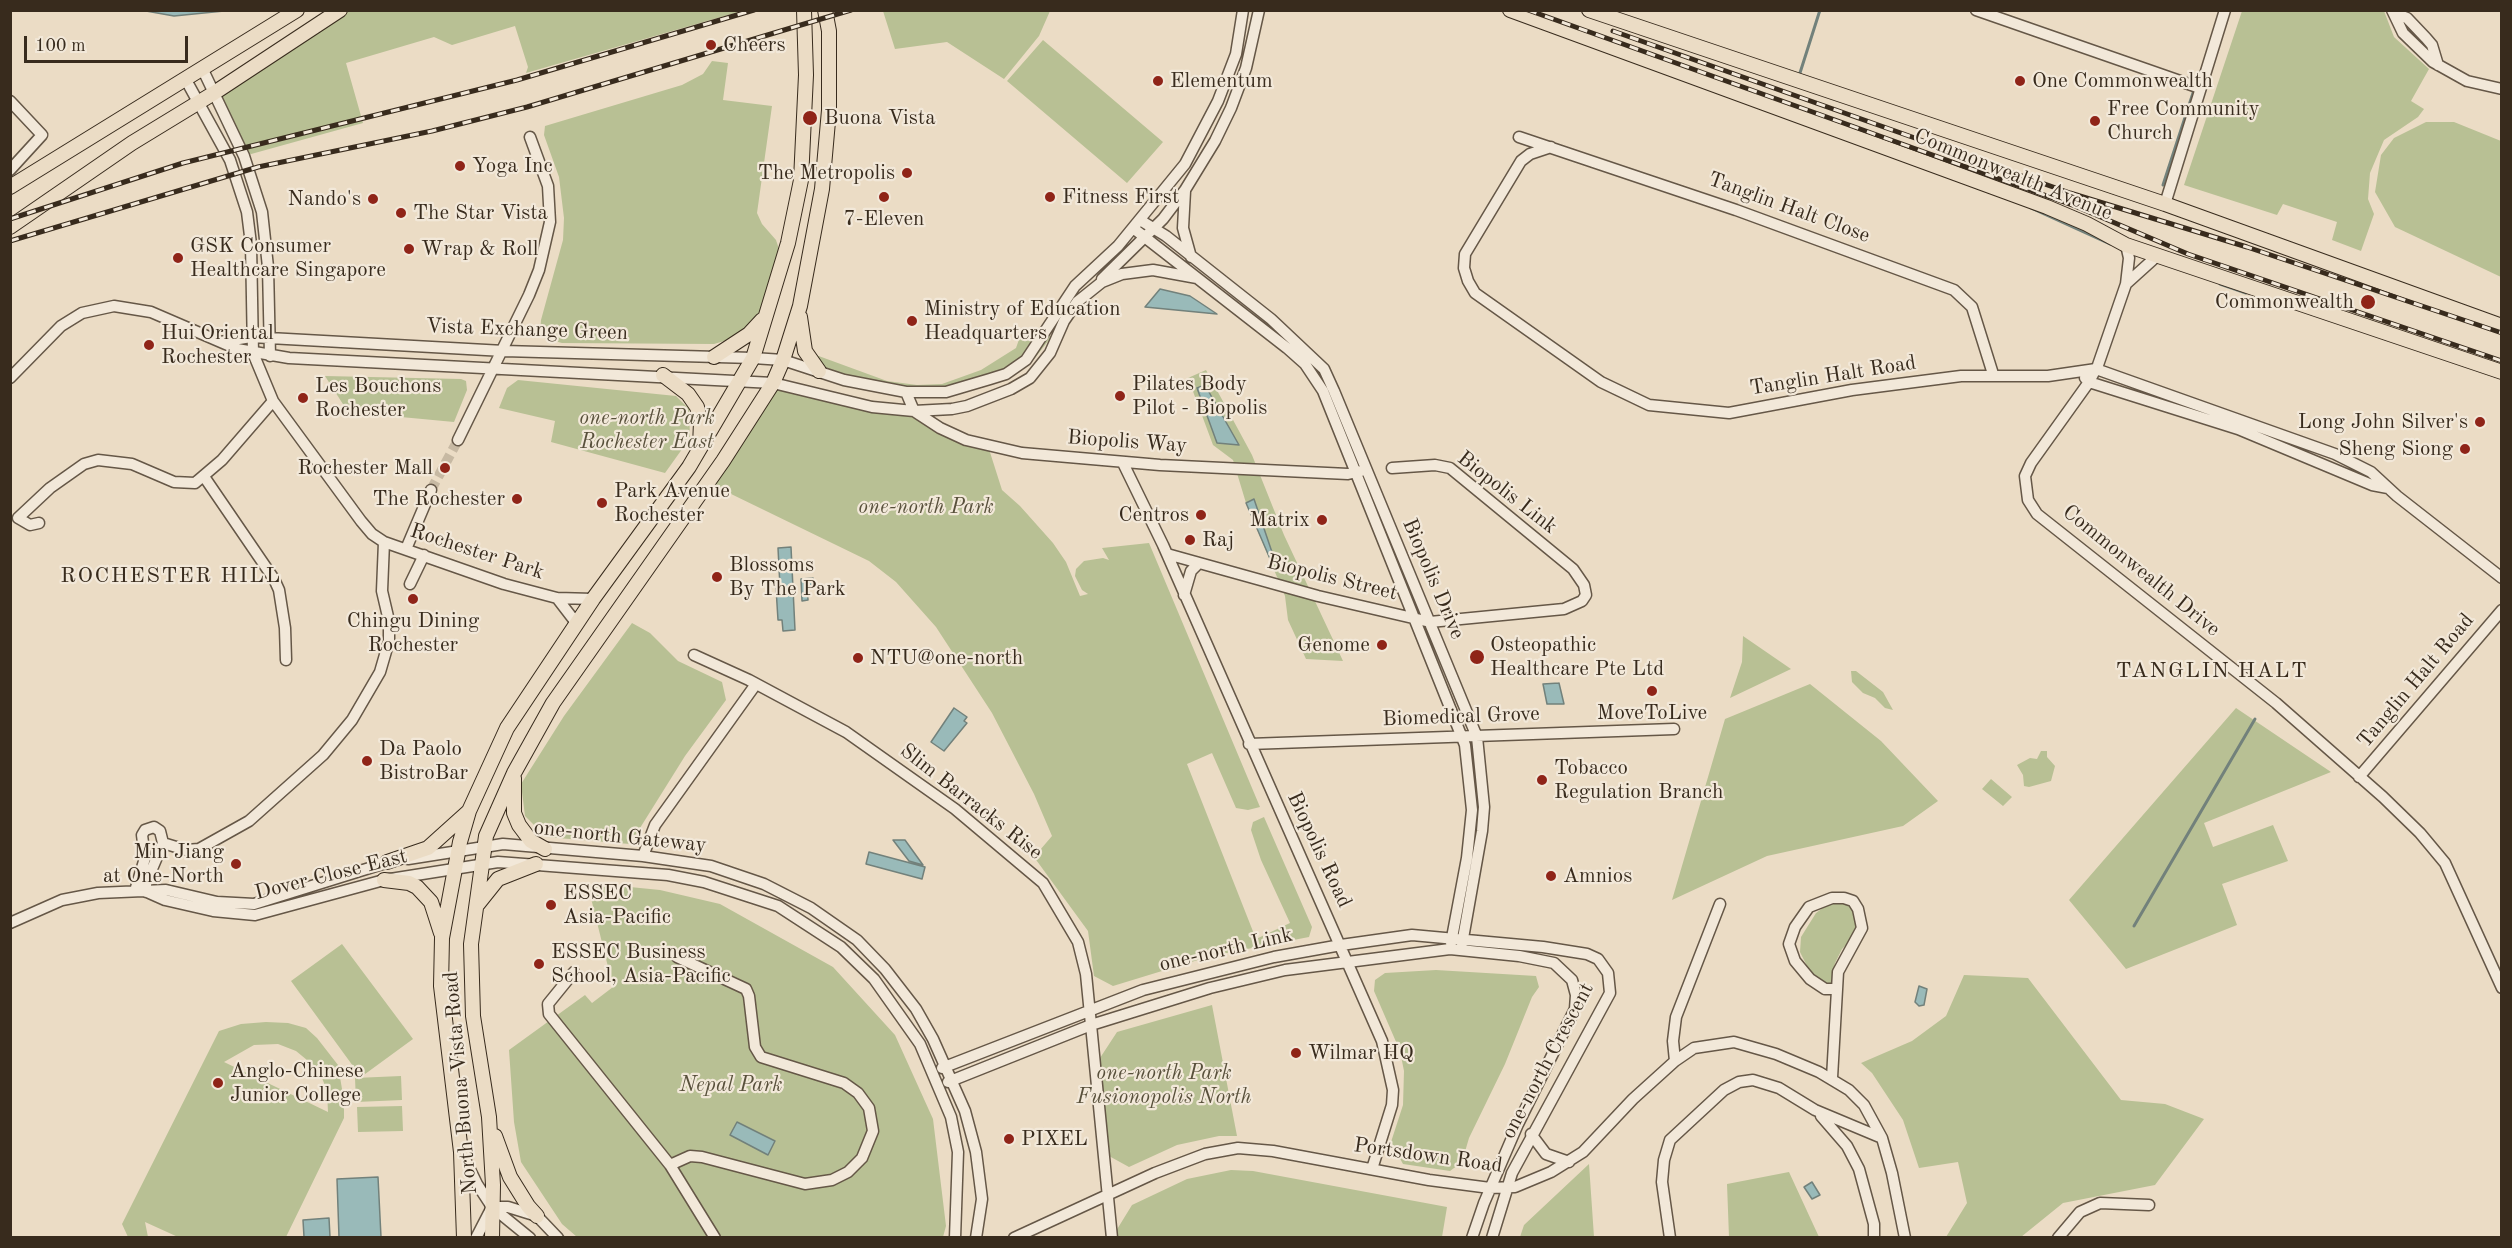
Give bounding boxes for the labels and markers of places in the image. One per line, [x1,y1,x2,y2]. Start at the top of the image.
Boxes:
place label: Cheers [723,32,786,58]
marker: Cheers [704,38,718,52]
place label: Elementum [1170,68,1273,94]
place label: One Commonwealth [2032,68,2213,94]
marker: Elementum [1151,74,1165,88]
marker: One Commonwealth [2013,74,2027,88]
place label: Free Community Church [2107,96,2260,146]
place label: Buona Vista [824,105,936,131]
marker: Buona Vista [801,109,819,127]
marker: Free Community Church [2088,114,2102,128]
place label: Yoga Inc [472,153,553,179]
marker: Yoga Inc [453,159,467,173]
place label: The Metropolis [758,160,895,186]
marker: The Metropolis [900,166,914,180]
place label: Fitness First [1062,184,1179,210]
place label: Nando's [288,186,361,212]
marker: 7-Eleven [877,190,891,204]
marker: Fitness First [1043,190,1057,204]
marker: Nando's [366,192,380,206]
place label: The Star Vista [413,200,548,226]
marker: The Star Vista [394,206,408,220]
place label: 7-Eleven [844,206,924,232]
place label: GSK Consumer Healthcare Singapore [190,233,386,283]
place label: Wrap & Roll [421,236,538,262]
marker: Wrap & Roll [402,242,416,256]
marker: GSK Consumer Healthcare Singapore [171,251,185,265]
place label: Commonwealth [2215,289,2354,315]
marker: Commonwealth [2359,293,2377,311]
place label: Ministry of Education Headquarters [924,296,1121,346]
marker: Ministry of Education Headquarters [905,314,919,328]
place label: Hui Oriental Rochester [161,320,274,370]
marker: Hui Oriental Rochester [142,338,156,352]
place label: Pilates Body Pilot - Biopolis [1132,371,1267,421]
place label: Les Bouchons Rochester [315,373,441,423]
marker: Pilates Body Pilot - Biopolis [1113,389,1127,403]
marker: Les Bouchons Rochester [296,391,310,405]
place label: Long John Silver's [2298,409,2468,435]
marker: Long John Silver's [2473,415,2487,429]
place label: Sheng Siong [2339,436,2453,462]
marker: Sheng Siong [2458,442,2472,456]
place label: Rochester Mall [297,455,433,481]
marker: Rochester Mall [438,461,452,475]
place label: Park Avenue Rochester [614,478,730,528]
place label: The Rochester [373,486,505,512]
marker: The Rochester [510,492,524,506]
marker: Park Avenue Rochester [595,496,609,510]
place label: Centros [1118,502,1189,528]
place label: Matrix [1249,507,1310,533]
marker: Centros [1194,508,1208,522]
marker: Matrix [1315,513,1329,527]
place label: Raj [1202,527,1234,553]
marker: Raj [1183,533,1197,547]
place label: Blossoms By The Park [729,552,846,602]
marker: Blossoms By The Park [710,570,724,584]
marker: Chingu Dining Rochester [406,592,420,606]
place label: Chingu Dining Rochester [347,608,479,658]
place label: Genome [1297,632,1370,658]
place label: Osteopathic Healthcare Pte Ltd [1490,632,1664,682]
marker: Genome [1375,638,1389,652]
place label: NTU@one-north [870,645,1023,671]
marker: Osteopathic Healthcare Pte Ltd [1468,648,1486,666]
marker: NTU@one-north [851,651,865,665]
marker: MoveToLive [1645,684,1659,698]
place label: MoveToLive [1597,700,1707,726]
place label: Da Paolo BistroBar [379,736,468,786]
marker: Da Paolo BistroBar [360,754,374,768]
place label: Tobacco Regulation Branch [1554,755,1723,805]
marker: Tobacco Regulation Branch [1535,773,1549,787]
place label: Min Jiang at One-North [103,839,224,889]
marker: Min Jiang at One-North [229,857,243,871]
place label: Amnios [1563,863,1632,889]
marker: Amnios [1544,869,1558,883]
place label: ESSEC Asia-Pacific [563,880,671,930]
marker: ESSEC Asia-Pacific [544,898,558,912]
place label: ESSEC Business School, Asia-Pacific [551,939,731,989]
marker: ESSEC Business School, Asia-Pacific [532,957,546,971]
place label: Wilmar HQ [1308,1040,1414,1066]
marker: Wilmar HQ [1289,1046,1303,1060]
place label: Anglo-Chinese Junior College [230,1058,364,1108]
marker: Anglo-Chinese Junior College [211,1076,225,1090]
place label: PIXEL [1021,1126,1088,1152]
marker: PIXEL [1002,1132,1016,1146]

